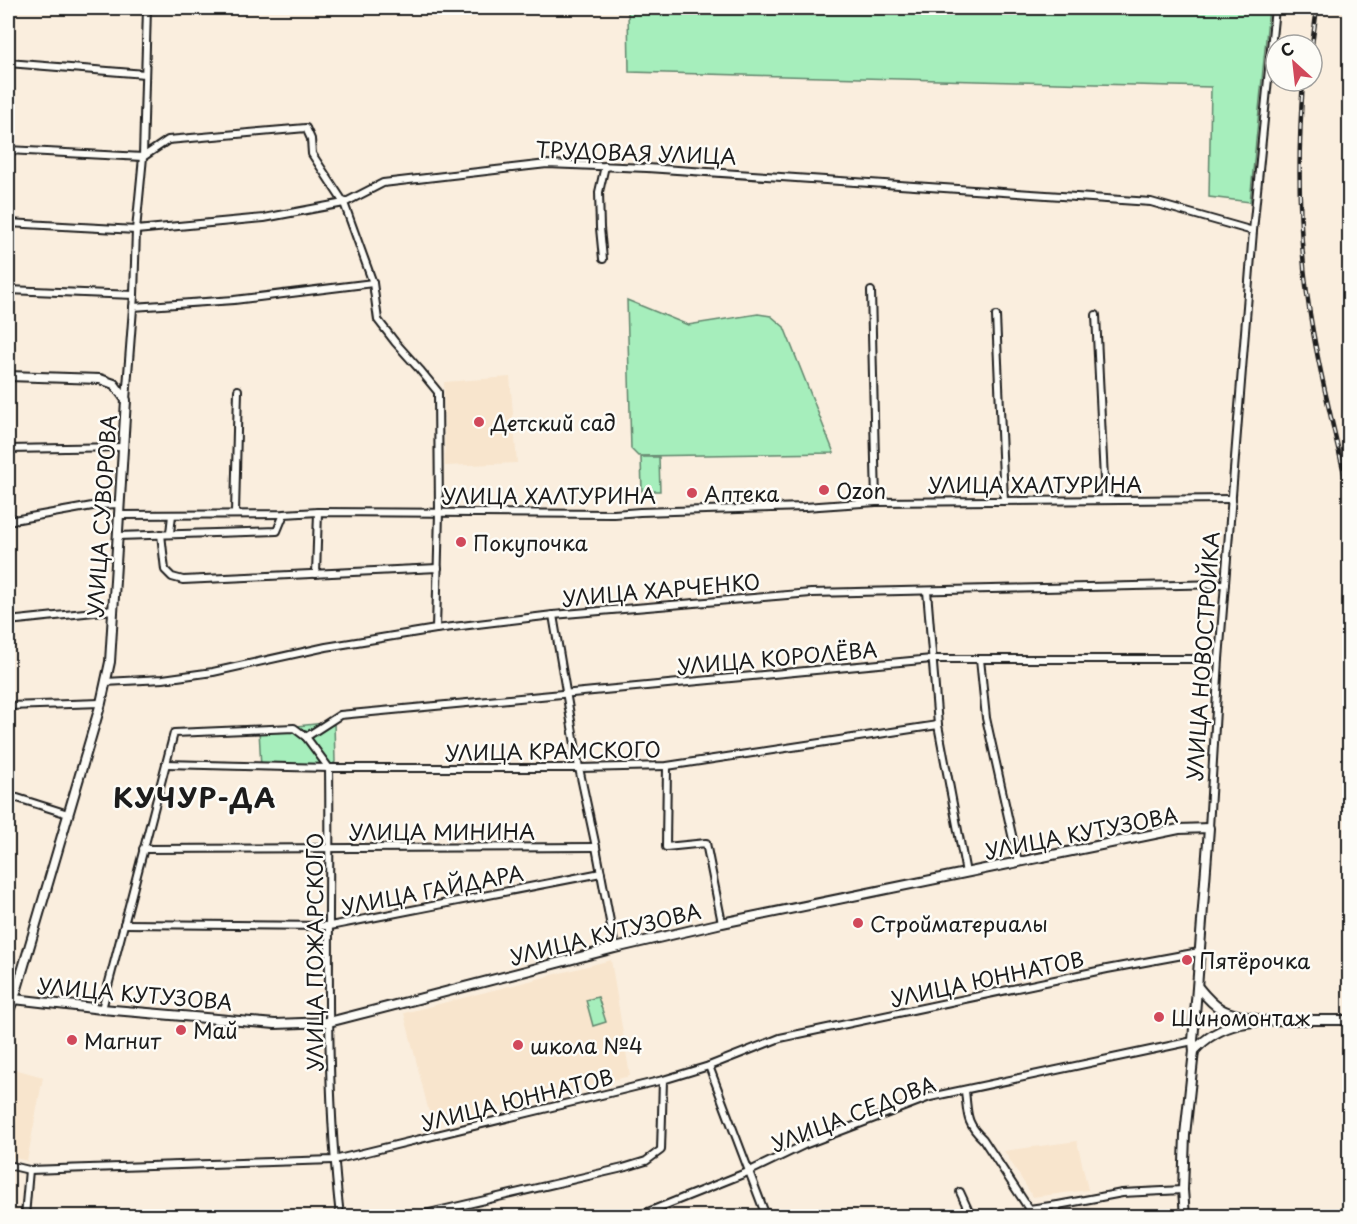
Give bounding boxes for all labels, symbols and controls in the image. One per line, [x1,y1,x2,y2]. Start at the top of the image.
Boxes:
north arrow [1264,33,1324,93]
text: С [1276,35,1298,62]
street label: ТРУДОВАЯ УЛИЦА [535,133,737,171]
place label: Детский сад [490,406,616,438]
street label: УЛИЦА СУВОРОВА [78,414,124,618]
marker: Детский сад [472,415,486,429]
street label: УЛИЦА ХАЛТУРИНА [928,468,1142,500]
place label: Ozon [836,474,886,506]
place label: Аптека [704,477,779,509]
street label: УЛИЦА ХАЛТУРИНА [442,479,656,511]
marker: Ozon [817,483,831,497]
marker: Аптека [685,486,699,500]
place label: Покупочка [473,526,588,558]
street label: УЛИЦА НОВОСТРОЙКА [1177,530,1227,782]
marker: Покупочка [454,535,468,549]
street label: УЛИЦА ХАРЧЕНКО [561,564,761,614]
street label: УЛИЦА КОРОЛЁВА [676,632,878,682]
street label: УЛИЦА КРАМСКОГО [445,732,661,768]
district label: КУЧУР-ДА [113,776,277,817]
street label: УЛИЦА КУТУЗОВА [982,798,1180,866]
street label: УЛИЦА МИНИНА [349,815,535,847]
street label: УЛИЦА ПОЖАРСКОГО [298,833,330,1071]
street label: УЛИЦА ГАЙДАРА [338,856,526,922]
street label: УЛИЦА КУТУЗОВА [506,894,704,972]
place label: Стройматериалы [870,907,1048,939]
marker: Стройматериалы [851,916,865,930]
street label: УЛИЦА ЮННАТОВ [887,942,1087,1014]
place label: Пятёрочка [1199,944,1311,976]
marker: Пятёрочка [1180,953,1194,967]
street label: УЛИЦА КУТУЗОВА [36,969,234,1017]
place label: Шиномонтаж [1171,1001,1311,1033]
marker: Шиномонтаж [1152,1010,1166,1024]
place label: Май [193,1014,238,1046]
marker: Май [174,1023,188,1037]
place label: Магнит [84,1024,161,1056]
place label: школа №4 [530,1029,643,1061]
marker: Магнит [65,1033,79,1047]
marker: школа №4 [511,1038,525,1052]
street label: УЛИЦА ЮННАТОВ [418,1060,616,1138]
street label: УЛИЦА СЕДОВА [766,1067,940,1159]

